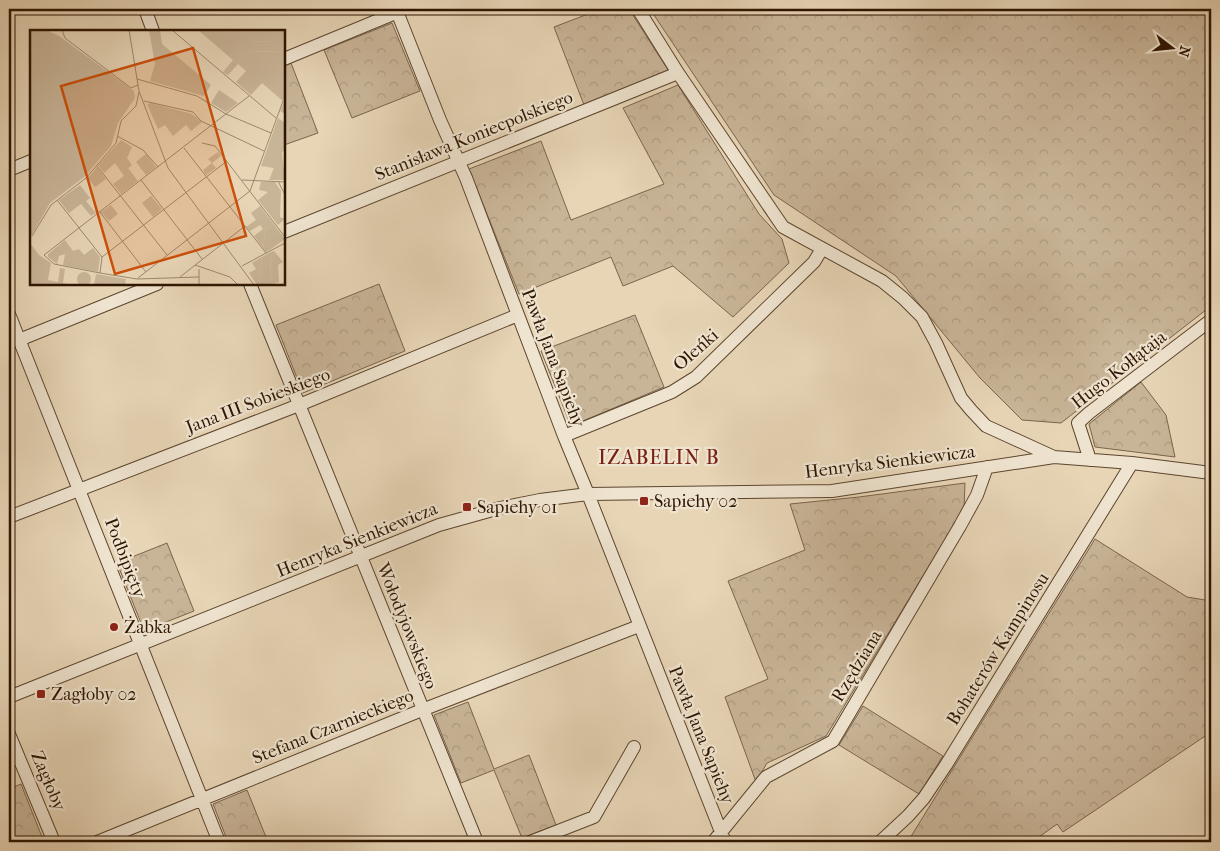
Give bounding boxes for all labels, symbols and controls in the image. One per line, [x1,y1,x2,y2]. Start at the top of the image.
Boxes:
north arrow [1148,22,1198,72]
inset map [30,30,285,285]
text: N [1174,44,1194,59]
street label: Stanisława Koniecpolskiego [372,87,576,185]
street label: Pawła Jana Sapiehy [517,286,590,432]
street label: Oleńki [669,324,723,375]
street label: Hugo Kołłątaja [1067,326,1171,414]
street label: Jana III Sobieskiego [181,364,333,439]
street label: Henryka Sienkiewicza [804,441,977,483]
district label: IZABELIN B [598,446,720,469]
place label: Sapiehy 02 [654,491,737,512]
marker: Sapiehy 02 [638,495,650,507]
place label: Sapiehy 01 [477,497,558,518]
street label: Henryka Sienkiewicza [273,498,441,582]
marker: Sapiehy 01 [461,501,473,513]
street label: Podbipięty [100,515,150,602]
street label: Wołodyjowskiego [372,559,442,692]
street label: Bohaterów Kampinosu [942,569,1054,729]
place label: Żabka [124,616,172,638]
marker: Żabka [108,621,120,633]
street label: Rzędziana [827,626,887,706]
street label: Pawła Jana Sapiehy [664,663,739,808]
place label: Zagłoby 02 [51,684,137,705]
street label: Stefana Czarnieckiego [249,685,417,769]
marker: Zagłoby 02 [35,688,47,700]
street label: Zagłoby [26,748,70,815]

